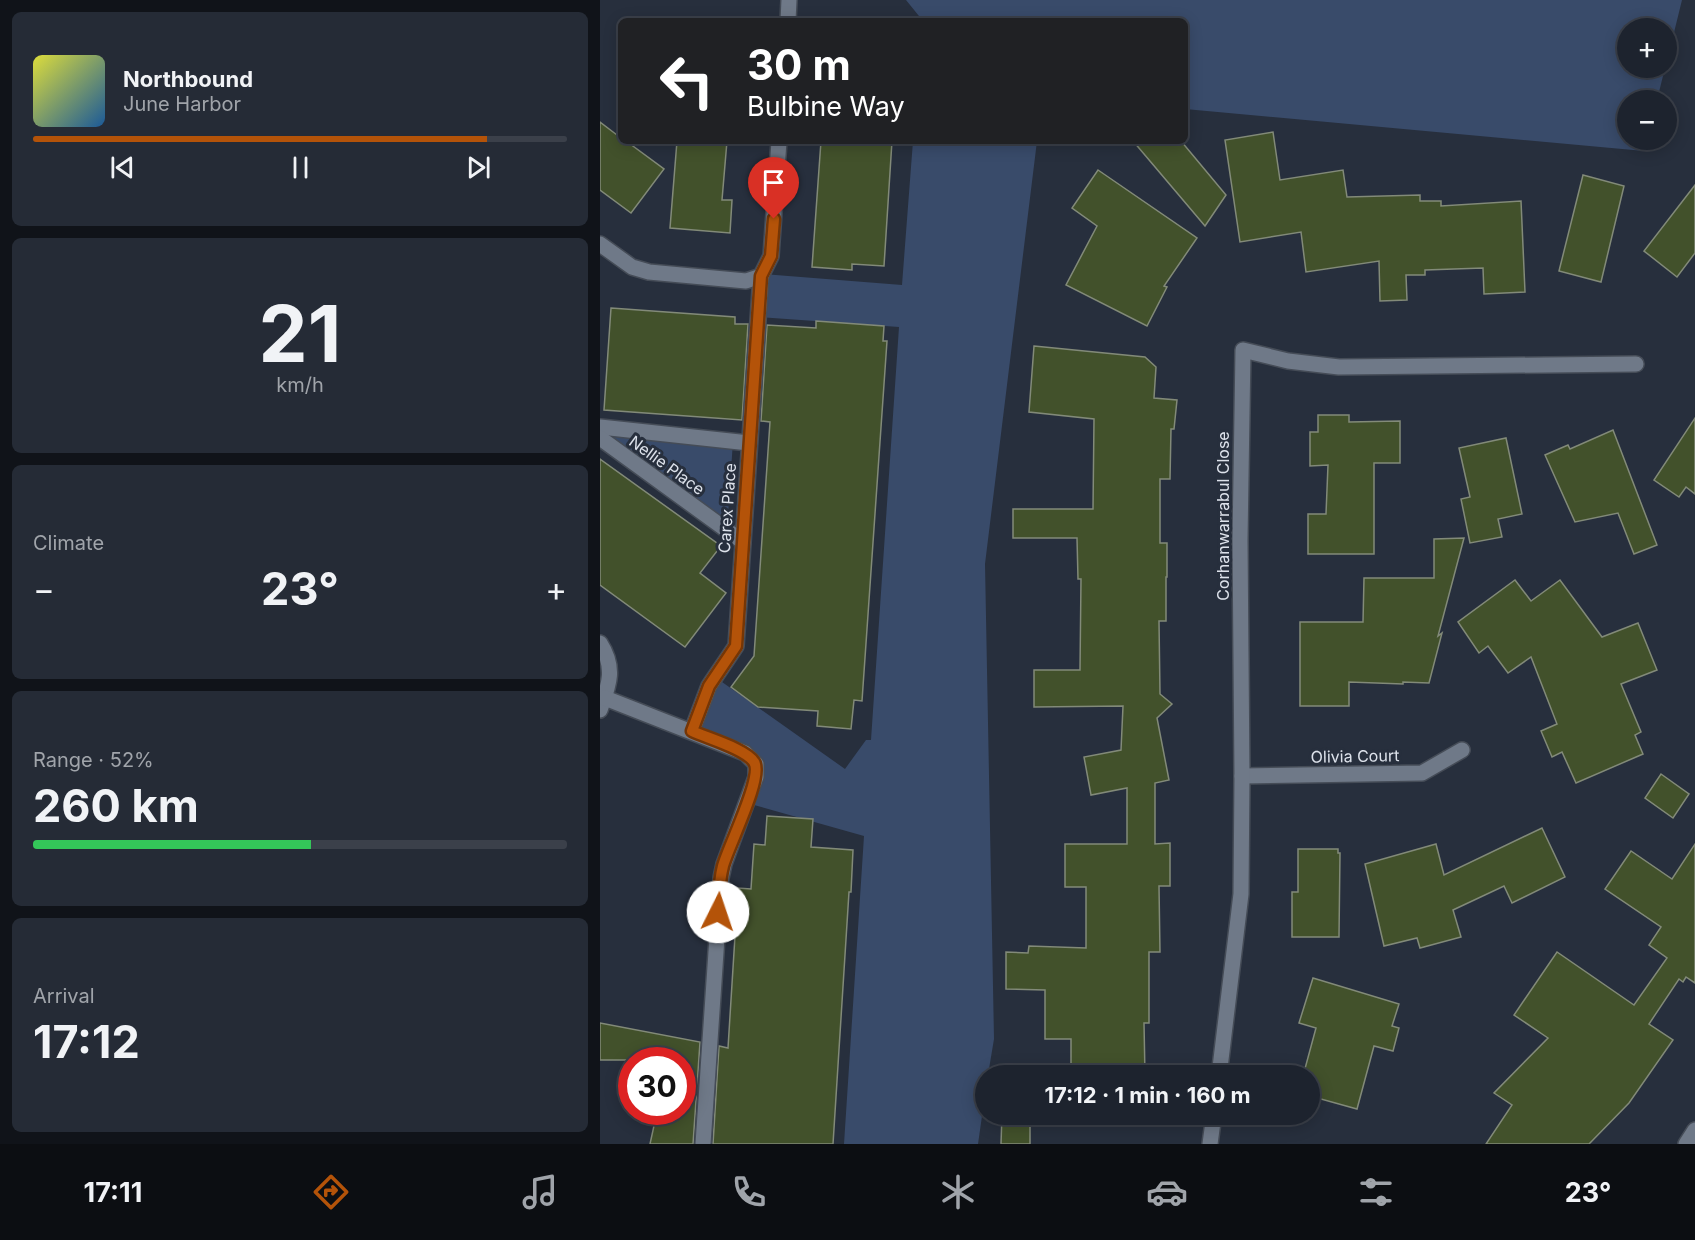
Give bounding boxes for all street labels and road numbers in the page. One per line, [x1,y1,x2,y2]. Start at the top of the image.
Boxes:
street label: Nellie Place [625,431,709,499]
street label: Corhanwarrabul Close [1213,431,1233,601]
street label: Carex Place [714,462,740,554]
street label: Olivia Court [1311,745,1399,767]

